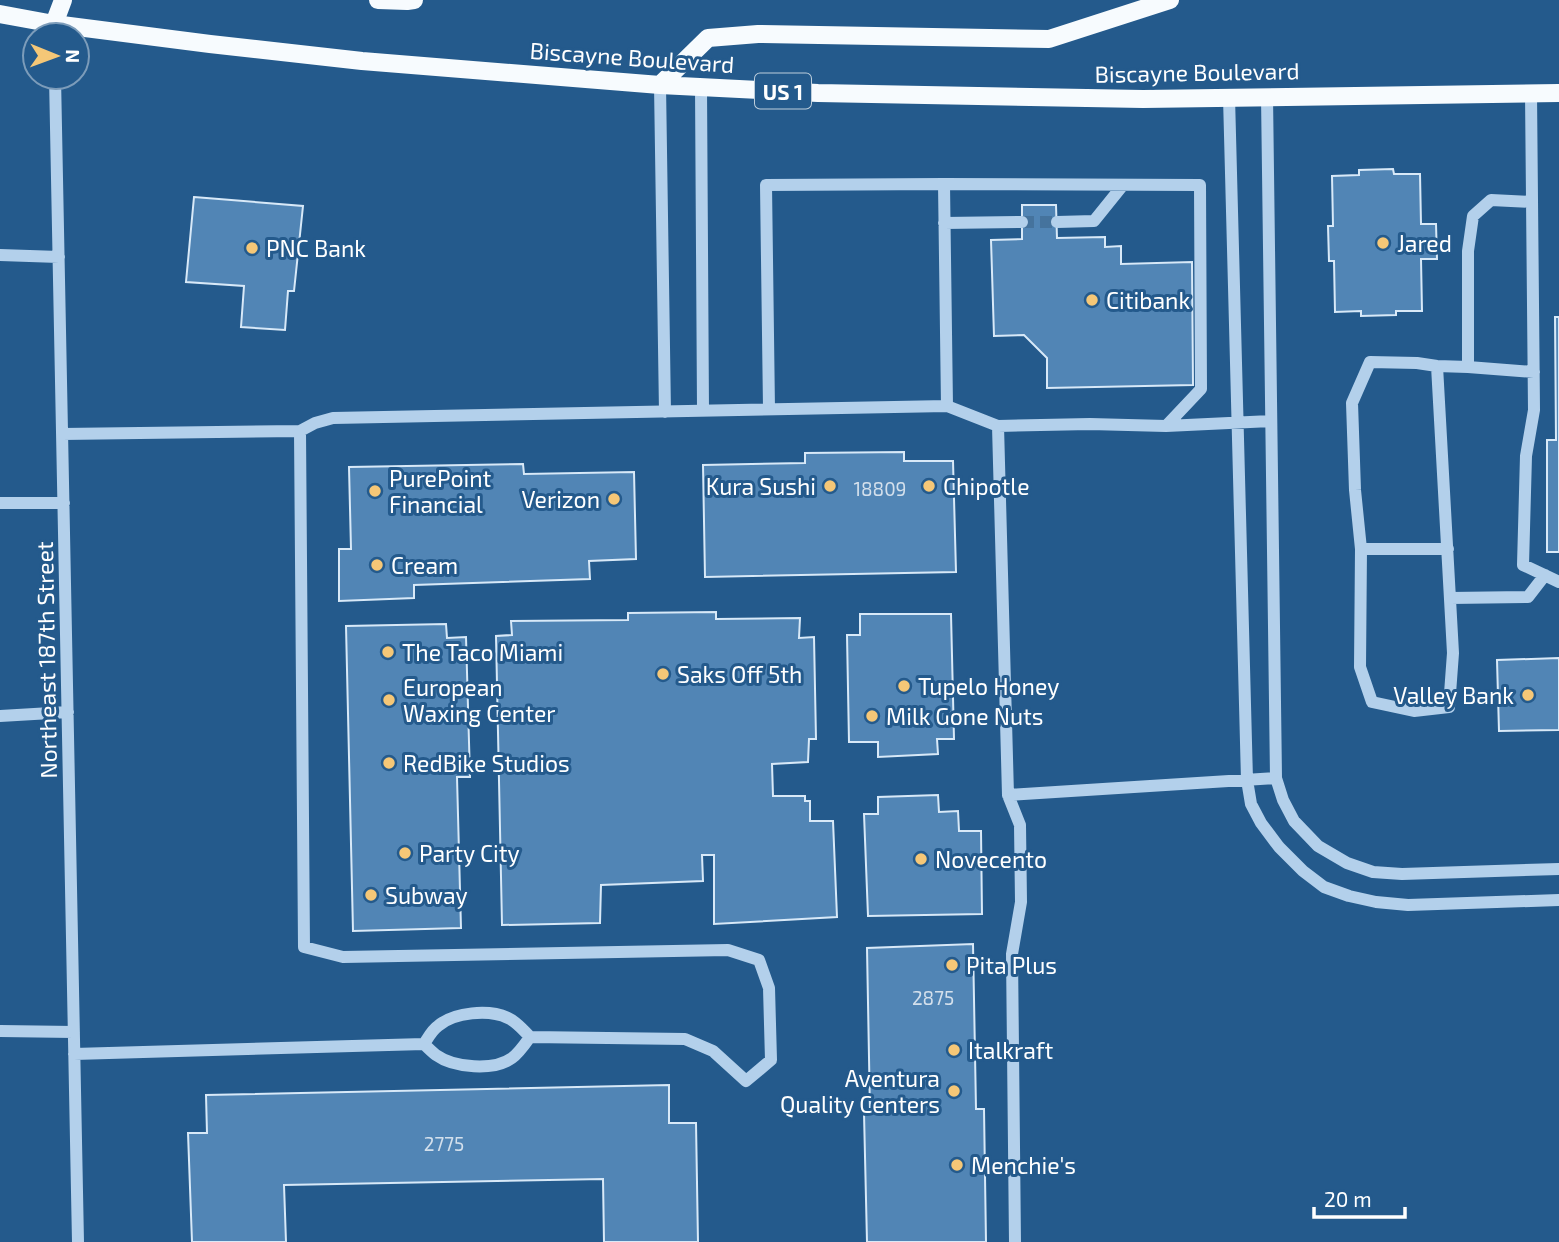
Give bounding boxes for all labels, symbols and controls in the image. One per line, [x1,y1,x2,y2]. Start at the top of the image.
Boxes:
north arrow [21,21,91,91]
street label: Biscayne Boulevard [529,36,735,78]
text: N [62,49,85,63]
street label: Biscayne Boulevard [1094,56,1300,88]
road number: US 1 [755,74,811,108]
place label: Jared [1397,229,1452,257]
place label: PNC Bank [266,234,366,262]
marker: Jared [1375,235,1391,251]
marker: PNC Bank [244,240,260,256]
place label: Citibank [1106,286,1190,314]
marker: Citibank [1084,292,1100,308]
place label: PurePoint Financial [389,464,492,518]
place label: Kura Sushi [706,472,816,500]
place label: Chipotle [943,472,1030,500]
house number: 18809 [854,477,906,500]
marker: Kura Sushi [822,478,838,494]
marker: Chipotle [921,478,937,494]
marker: PurePoint Financial [367,483,383,499]
place label: Verizon [521,485,600,513]
marker: Verizon [606,491,622,507]
street label: Northeast 187th Street [30,541,62,779]
place label: Cream [391,551,458,579]
marker: Cream [369,557,385,573]
place label: The Taco Miami [402,638,563,666]
marker: The Taco Miami [380,644,396,660]
place label: Saks Off 5th [677,660,802,688]
marker: Saks Off 5th [655,666,671,682]
place label: Tupelo Honey [918,672,1059,700]
place label: European Waxing Center [403,673,556,727]
marker: Tupelo Honey [896,678,912,694]
place label: Valley Bank [1393,681,1514,709]
marker: Valley Bank [1520,687,1536,703]
marker: European Waxing Center [381,692,397,708]
place label: Milk Gone Nuts [886,702,1043,730]
marker: Milk Gone Nuts [864,708,880,724]
place label: RedBike Studios [403,749,570,777]
marker: RedBike Studios [381,755,397,771]
place label: Party City [419,839,520,867]
marker: Party City [397,845,413,861]
place label: Novecento [935,845,1047,873]
marker: Novecento [913,851,929,867]
place label: Subway [385,881,468,909]
marker: Subway [363,887,379,903]
place label: Pita Plus [966,951,1057,979]
marker: Pita Plus [944,957,960,973]
house number: 2875 [912,986,954,1009]
place label: Italkraft [968,1036,1054,1064]
marker: Italkraft [946,1042,962,1058]
place label: Aventura Quality Centers [780,1064,940,1118]
marker: Aventura Quality Centers [946,1083,962,1099]
house number: 2775 [424,1132,464,1155]
place label: Menchie's [971,1151,1076,1179]
marker: Menchie's [949,1157,965,1173]
scale bar [1314,1176,1405,1220]
text: 20 m [1324,1186,1372,1211]

